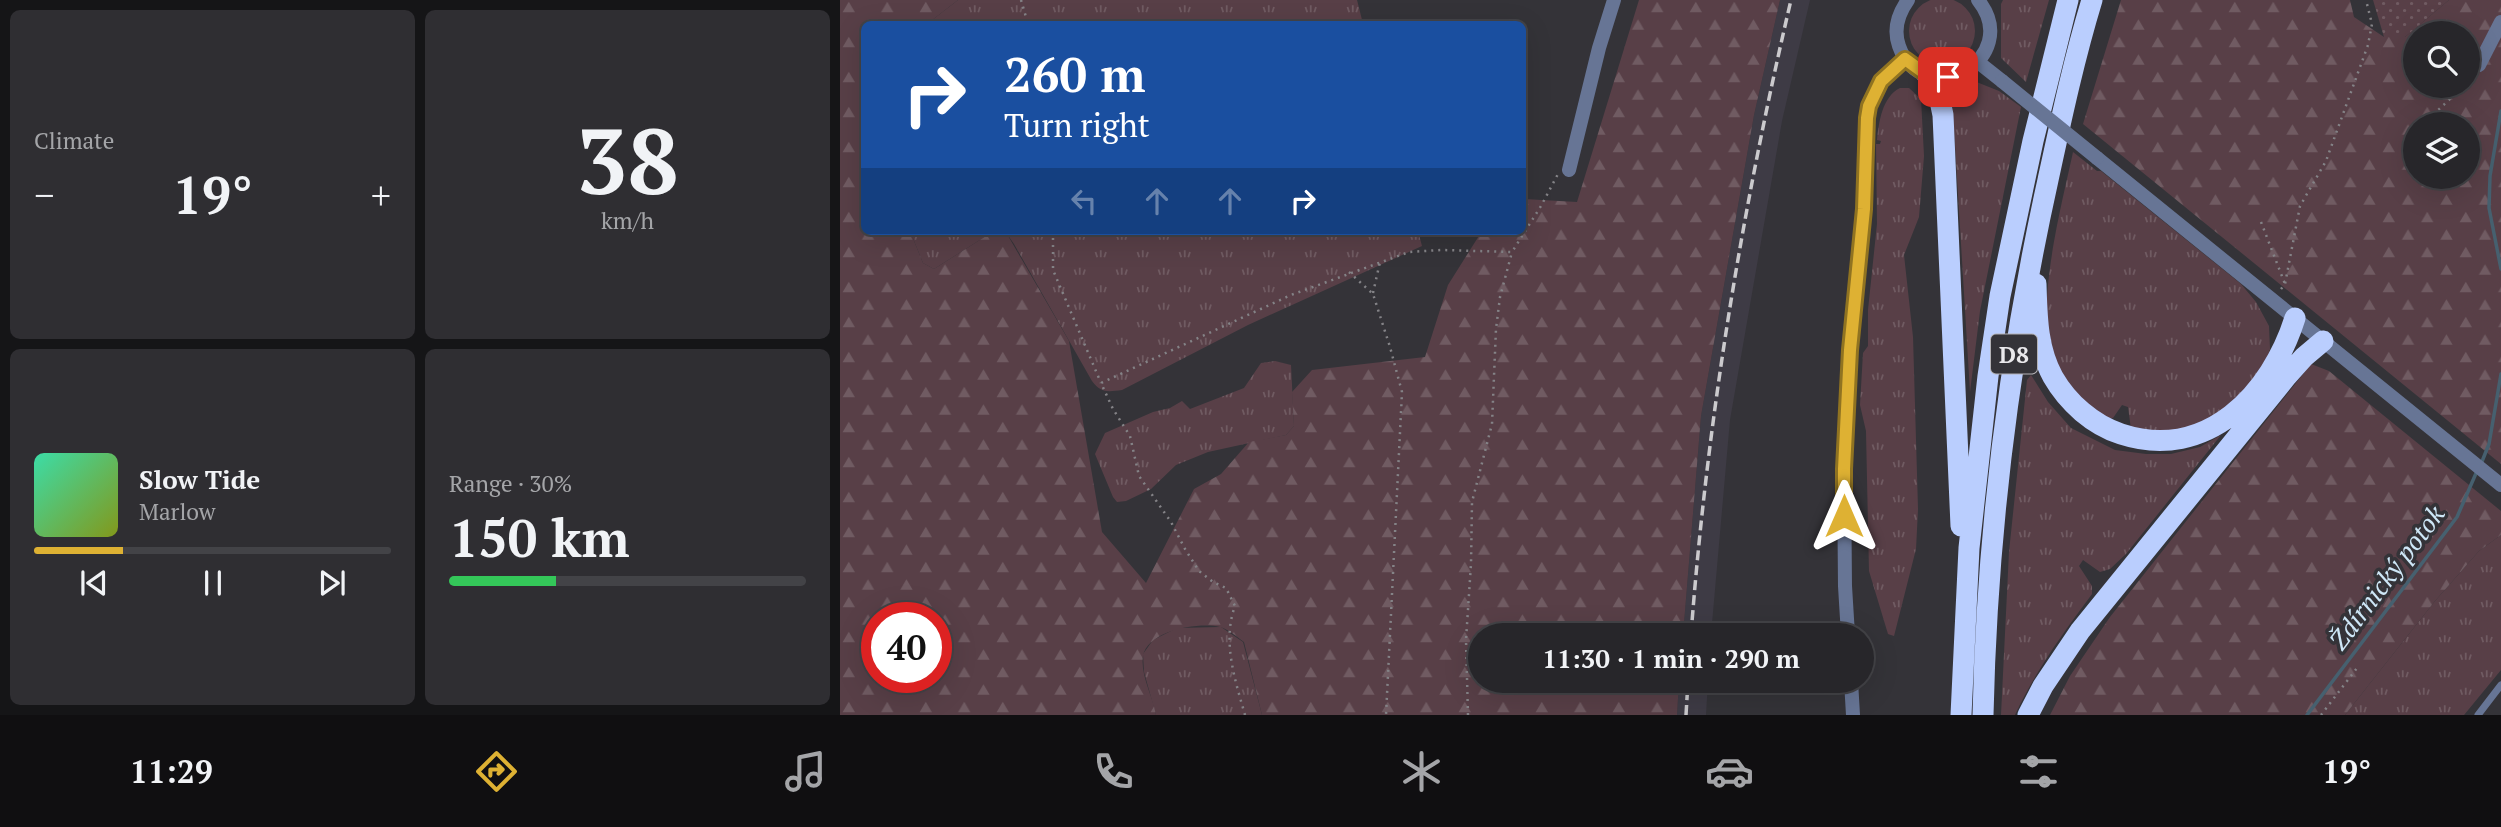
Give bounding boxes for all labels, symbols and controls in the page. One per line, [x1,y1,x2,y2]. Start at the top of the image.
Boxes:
map controls [2403,21,2480,189]
button: search [2403,21,2480,98]
text: 260 m [1004,41,1146,106]
pin [1918,47,1978,107]
icon: right [889,49,980,140]
icon: arrive [1929,58,1967,96]
text: 38 [576,99,679,220]
text: Turn right [1004,104,1150,146]
button: layers [2403,112,2480,189]
text: Climate [34,125,114,156]
text: 19° [172,160,253,229]
text: − [34,170,54,220]
text: + [371,170,391,220]
icon: left [1065,182,1103,220]
icon: ahead [1138,182,1176,220]
icon: ahead [1211,182,1249,220]
icon: right [1284,182,1322,220]
text: km/h [601,205,654,236]
road number: D8 [1991,334,2037,374]
text: Slow Tide [139,462,260,496]
text: Range · 30% [449,468,572,499]
position arrow [1807,479,1881,553]
text: Marlow [139,496,216,527]
water label: Ždírnický potok [2321,498,2452,656]
text: 150 km [449,503,630,572]
icon: previous [75,564,113,602]
icon: pause [194,564,232,602]
icon: next [313,564,351,602]
speed limit sign: 40 [861,602,952,693]
text: 11:30 · 1 min · 290 m [1542,641,1800,675]
icon: directions [472,747,521,796]
icon: music [781,747,830,796]
icon: phone [1089,747,1138,796]
icon: climate [1397,747,1446,796]
icon: car [1705,747,1754,796]
icon: filters [2014,747,2063,796]
text: 11:29 [130,750,213,792]
text: 19° [2322,750,2371,792]

